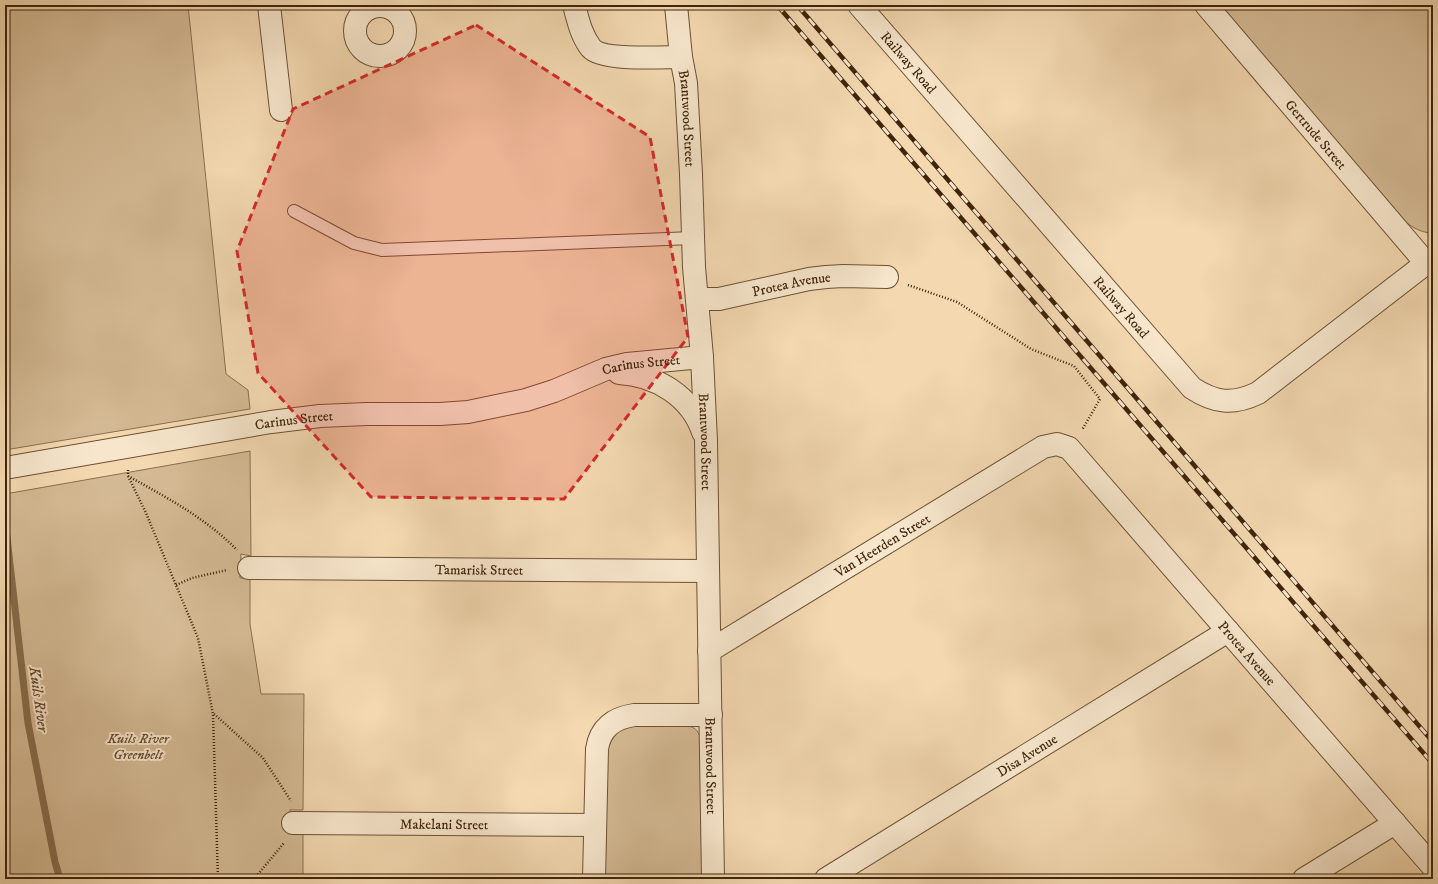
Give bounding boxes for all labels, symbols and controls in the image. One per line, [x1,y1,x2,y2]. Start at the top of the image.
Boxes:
street label: Railway Road [876,28,940,98]
street label: Brantwood Street [674,68,699,168]
street label: Gertrude Street [1281,96,1351,174]
street label: Protea Avenue [751,269,831,301]
street label: Railway Road [1089,273,1153,342]
street label: Carinus Street [600,351,682,380]
street label: Brantwood Street [694,393,715,491]
street label: Carinus Street [253,407,334,435]
street label: Van Heerden Street [831,510,934,583]
street label: Tamarisk Street [435,561,524,580]
street label: Protea Avenue [1213,618,1280,690]
water label: Kuils River [24,664,53,735]
street label: Brantwood Street [700,717,720,815]
park label: Kuils River Greenbelt [106,730,170,764]
street label: Disa Avenue [994,730,1061,781]
street label: Makelani Street [400,816,489,834]

